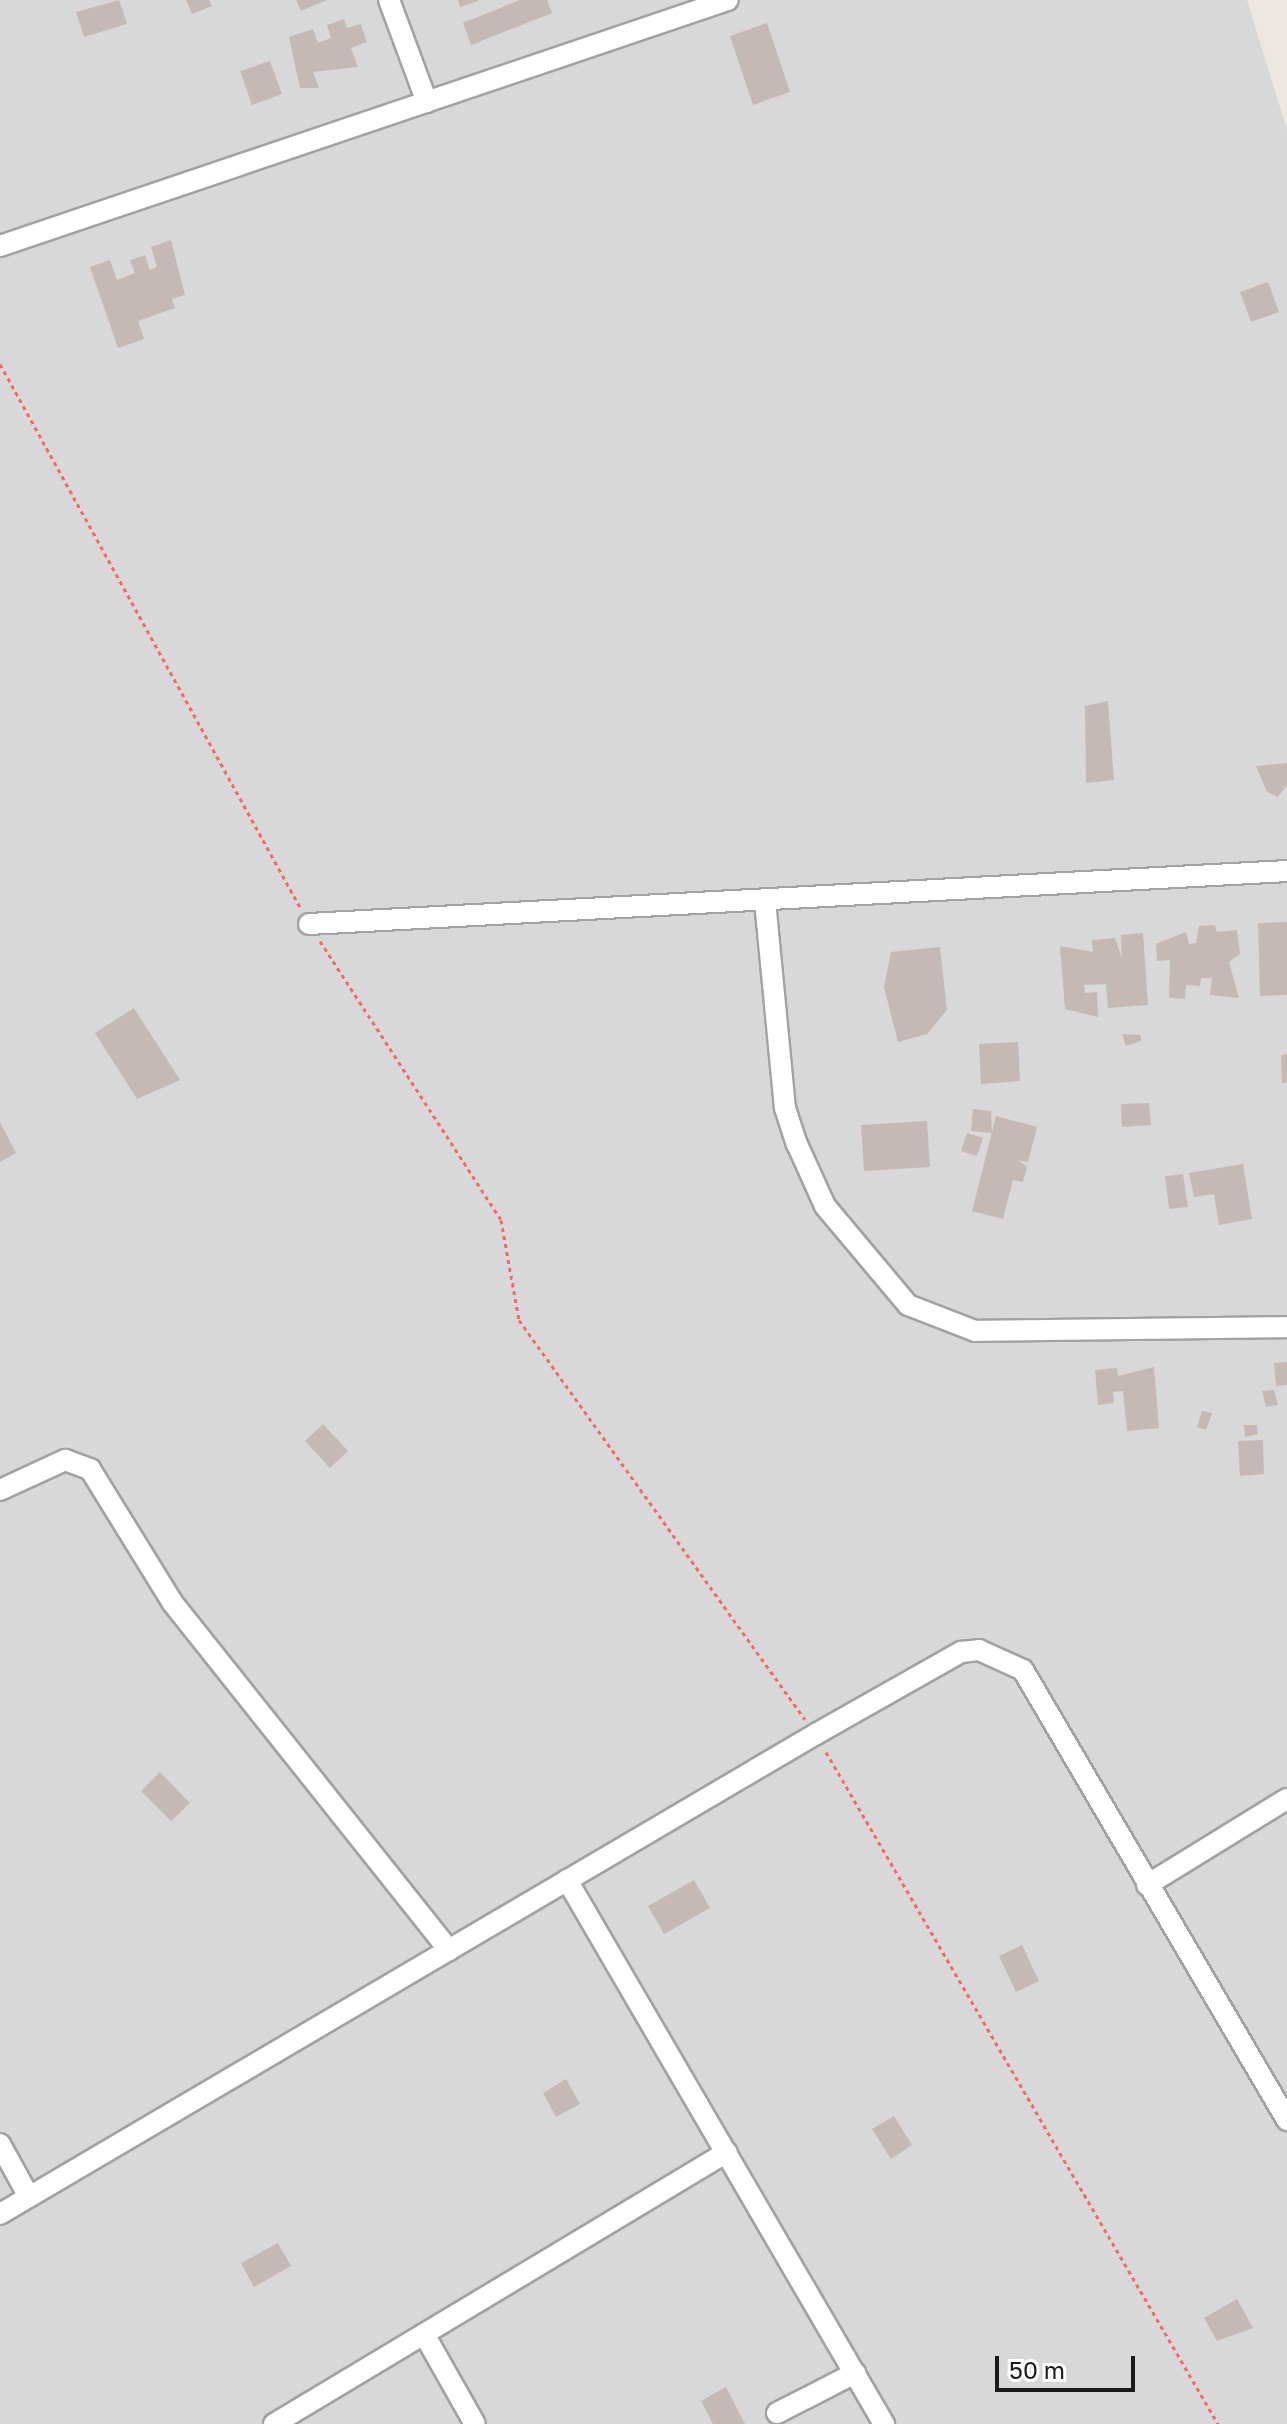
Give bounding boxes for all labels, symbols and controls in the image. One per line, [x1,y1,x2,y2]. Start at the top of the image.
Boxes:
scale bar [999,2340,1139,2390]
text: 50 m [1009,2355,1065,2384]

